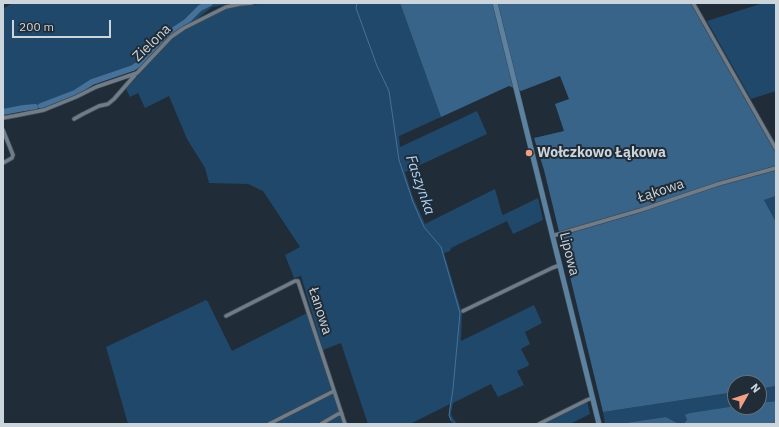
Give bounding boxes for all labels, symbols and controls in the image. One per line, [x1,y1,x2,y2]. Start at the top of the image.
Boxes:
scale bar [14,12,113,38]
text: 200 m [19,19,54,34]
street label: Zielona [129,21,175,65]
place label: Wołczkowo Łąkowa [537,145,666,161]
marker: Wołczkowo Łąkowa [524,148,534,158]
water label: Faszynka [401,153,439,217]
street label: Łąkowa [636,176,686,206]
street label: Lipowa [555,230,583,278]
street label: Łanowa [305,285,335,337]
north arrow [727,375,767,415]
text: N [748,381,763,396]

